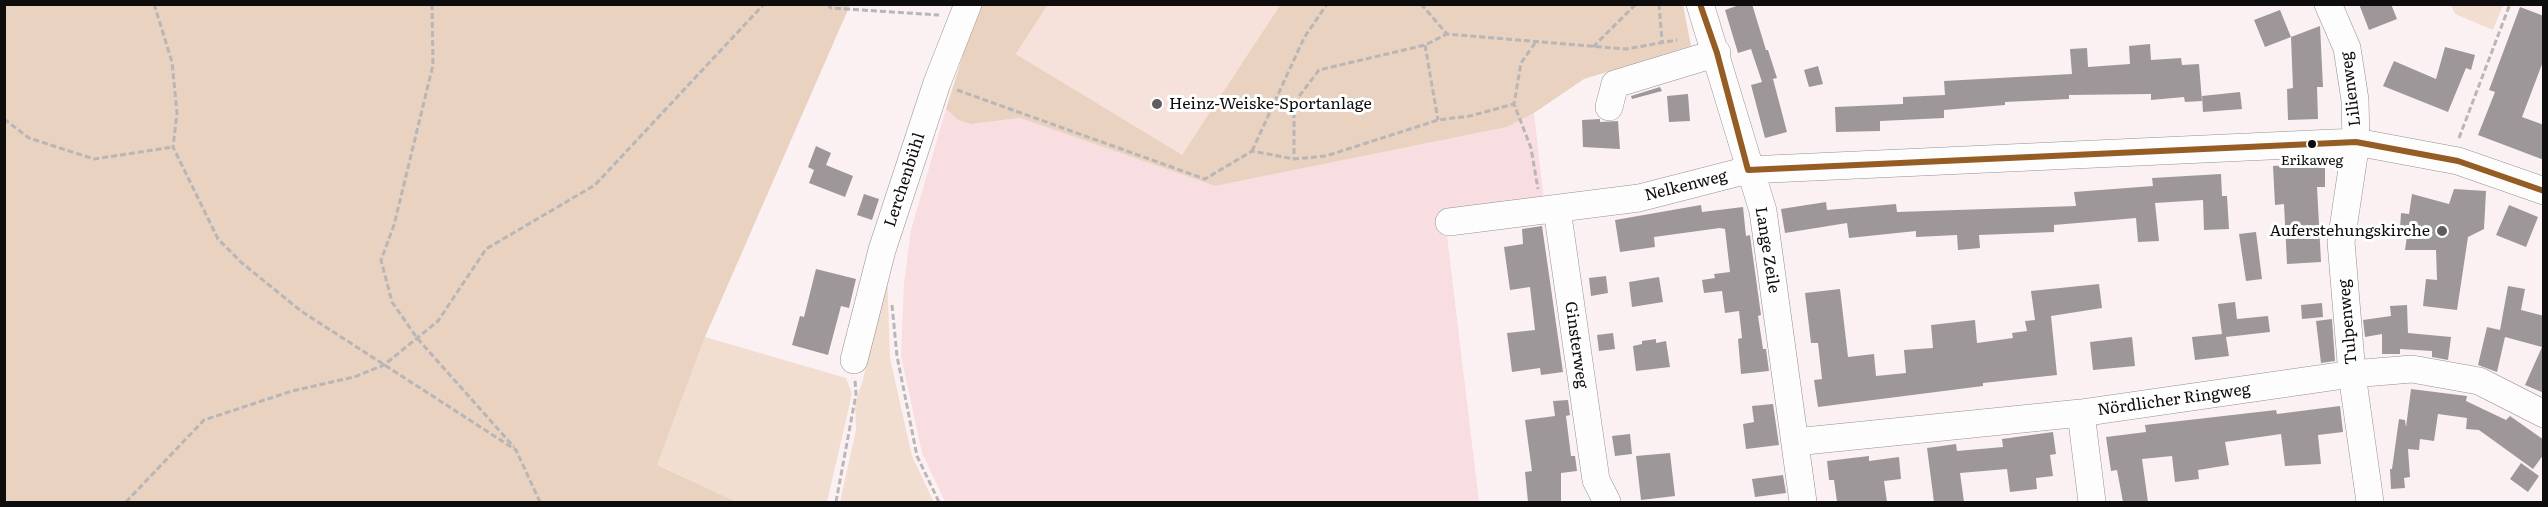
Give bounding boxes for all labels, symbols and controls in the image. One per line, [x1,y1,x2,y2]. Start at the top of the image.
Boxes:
street label: Lilienweg [2337,51,2365,127]
place label: Heinz-Weiske-Sportanlage [1169,94,1372,114]
marker: Heinz-Weiske-Sportanlage [1150,97,1164,111]
street label: Lerchenbühl [881,130,929,230]
marker: Erikaweg [2306,138,2318,150]
place label: Erikaweg [2281,153,2343,169]
street label: Nelkenweg [1643,166,1729,206]
street label: Lange Zeile [1751,206,1783,294]
place label: Auferstehungskirche [2270,221,2430,241]
marker: Auferstehungskirche [2435,224,2449,238]
street label: Tulpenweg [2335,278,2361,366]
street label: Ginsterweg [1560,300,1592,390]
street label: Nördlicher Ringweg [2096,380,2252,420]

